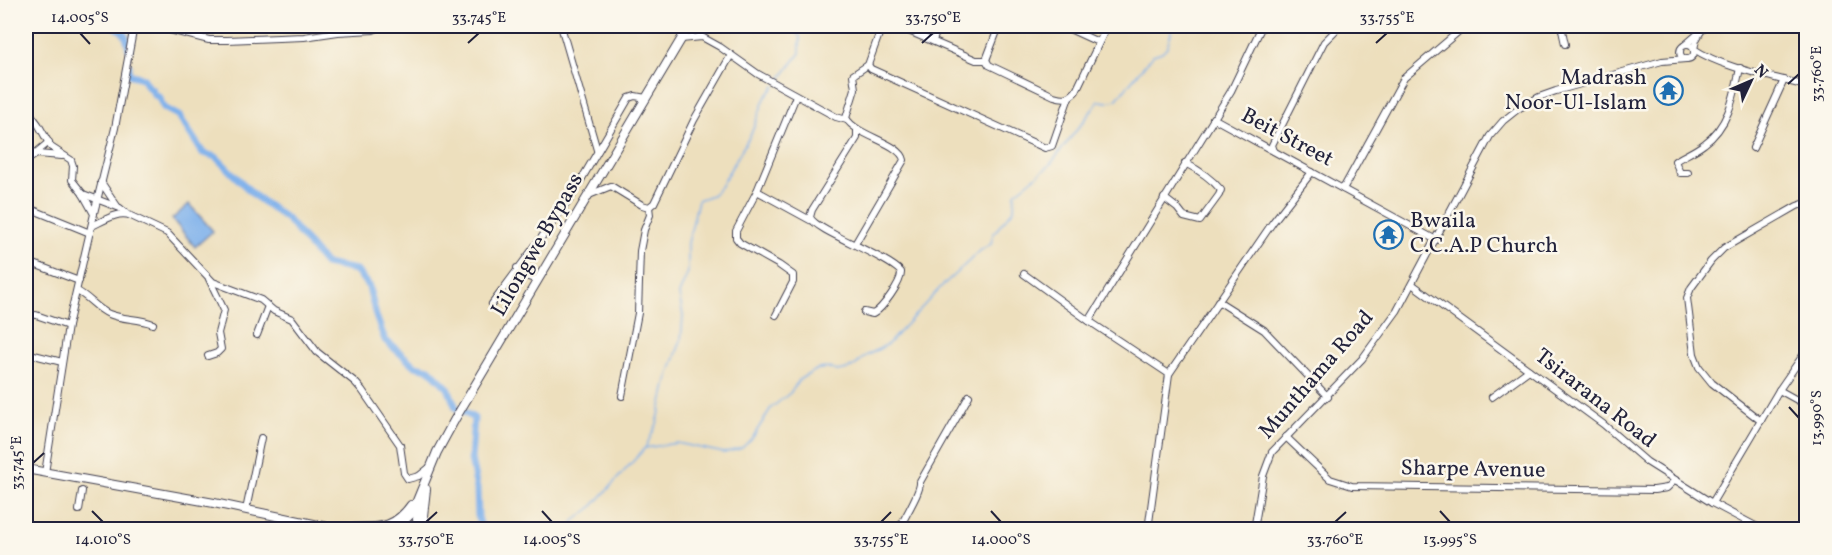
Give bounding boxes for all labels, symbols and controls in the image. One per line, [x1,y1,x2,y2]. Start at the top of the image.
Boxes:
text: 14.005°S [51,8,109,29]
text: 33.745°E [452,8,506,29]
text: 33.750°E [905,8,961,29]
text: 33.755°E [1360,8,1414,29]
text: 33.760°E [1807,46,1828,102]
north arrow [1721,51,1781,111]
text: N [1748,60,1773,84]
place label: Madrash Noor-Ul-Islam [1505,63,1647,119]
temple icon: Madrash Noor-Ul-Islam [1652,75,1684,107]
street label: Beit Street [1235,101,1339,175]
street label: Lilongwe Bypass [484,167,592,323]
place label: Bwaila C.C.A.P Church [1410,206,1558,262]
temple icon: Bwaila C.C.A.P Church [1373,218,1405,250]
street label: Munthama Road [1252,304,1382,446]
street label: Tsirarana Road [1528,342,1662,456]
text: 13.990°S [1807,390,1828,446]
text: 33.745°E [7,436,28,490]
street label: Sharpe Avenue [1400,453,1546,487]
text: 14.010°S [75,530,131,551]
text: 33.750°E [398,530,454,551]
text: 14.005°S [523,530,581,551]
text: 33.755°E [854,530,908,551]
text: 14.000°S [971,530,1031,551]
text: 33.760°E [1307,530,1363,551]
text: 13.995°S [1423,530,1477,551]

